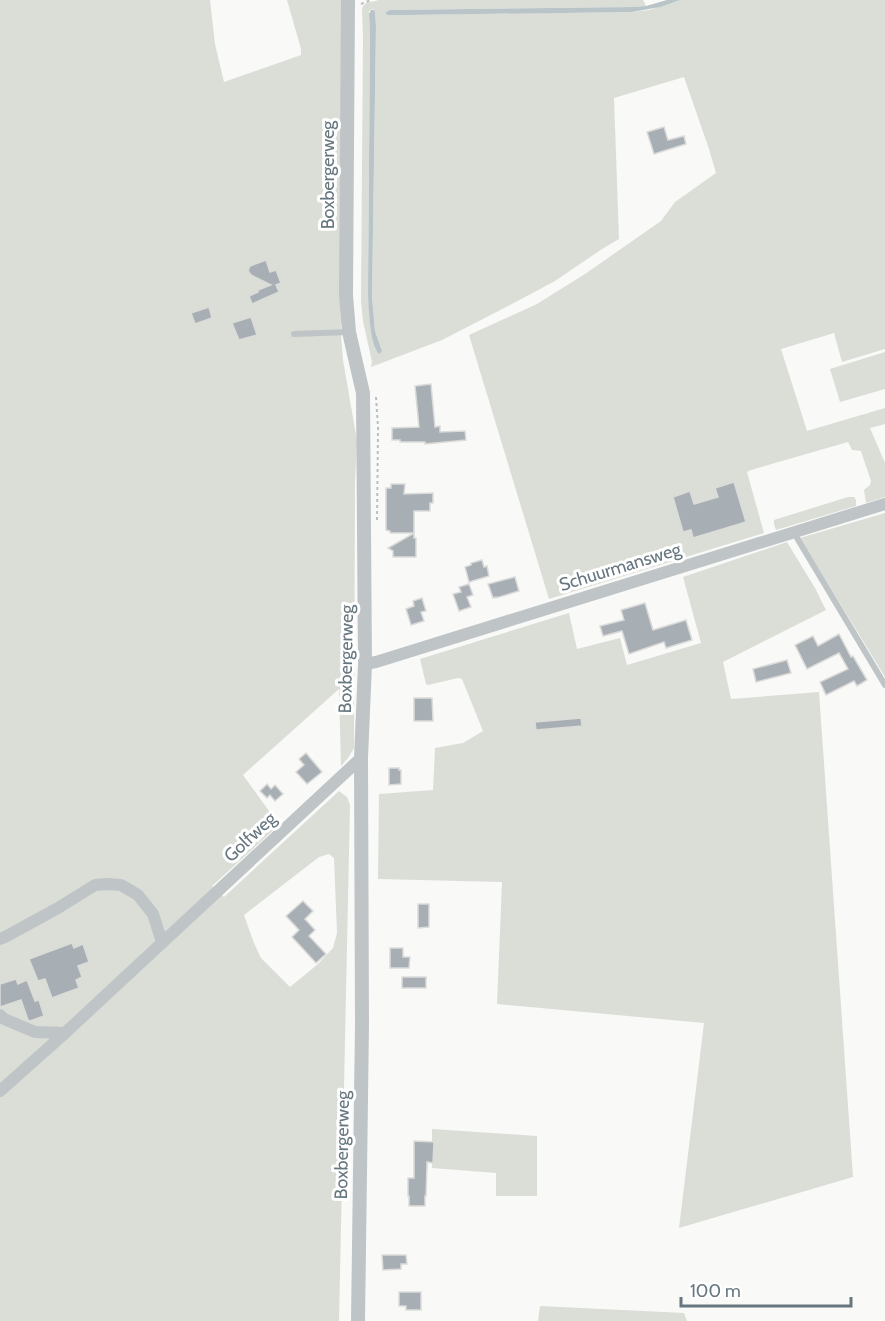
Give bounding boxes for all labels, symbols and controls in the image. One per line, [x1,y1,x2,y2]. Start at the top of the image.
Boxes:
street label: Boxbergerweg [317,120,339,229]
street label: Schuurmansweg [556,538,684,596]
street label: Boxbergerweg [334,603,358,714]
street label: Golfweg [219,807,281,867]
street label: Boxbergerweg [330,1089,354,1200]
scale bar [681,1270,850,1308]
text: 100 m [690,1280,741,1302]

